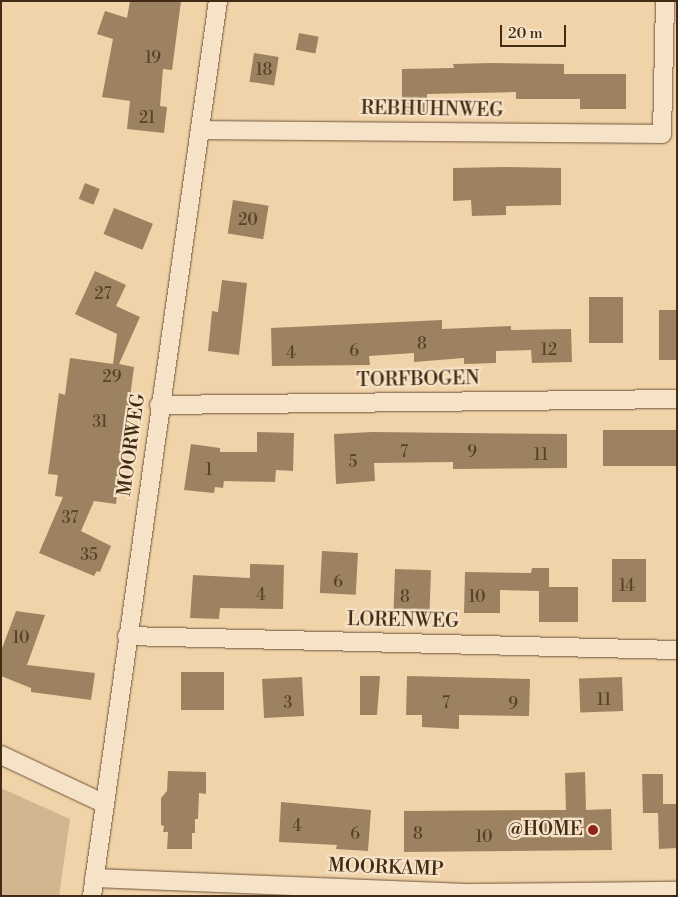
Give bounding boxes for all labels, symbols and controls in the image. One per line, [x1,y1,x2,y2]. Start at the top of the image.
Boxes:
scale bar [503,15,569,47]
text: 20 m [508,24,543,43]
house number: 19 [145,48,161,68]
house number: 18 [256,60,272,80]
street label: REBHUHNWEG [361,97,503,123]
house number: 21 [139,108,155,128]
house number: 20 [238,210,258,230]
house number: 27 [94,284,112,304]
house number: 8 [417,334,427,354]
house number: 12 [541,340,557,360]
house number: 6 [349,341,359,361]
house number: 4 [286,343,296,363]
house number: 29 [103,367,121,387]
street label: TORFBOGEN [356,368,480,392]
street label: MOORWEG [114,392,150,498]
house number: 31 [92,412,108,432]
house number: 7 [400,442,408,462]
house number: 9 [467,442,477,462]
house number: 11 [534,445,548,465]
house number: 5 [349,452,357,472]
house number: 1 [206,460,212,480]
house number: 37 [62,508,78,528]
house number: 35 [80,545,98,565]
house number: 6 [333,572,343,592]
house number: 14 [619,576,635,596]
house number: 4 [256,585,266,605]
house number: 8 [400,587,410,607]
house number: 10 [469,587,485,607]
street label: LORENWEG [347,609,459,633]
house number: 10 [13,628,29,648]
house number: 11 [597,690,611,710]
house number: 3 [284,693,292,713]
house number: 7 [442,693,450,713]
house number: 9 [508,694,518,714]
house number: 4 [292,816,302,836]
place label: @HOME [507,819,583,841]
house number: 6 [350,824,360,844]
house number: 8 [413,824,423,844]
marker: @HOME [587,824,599,836]
house number: 10 [476,827,492,847]
street label: MOORKAMP [328,855,444,881]

